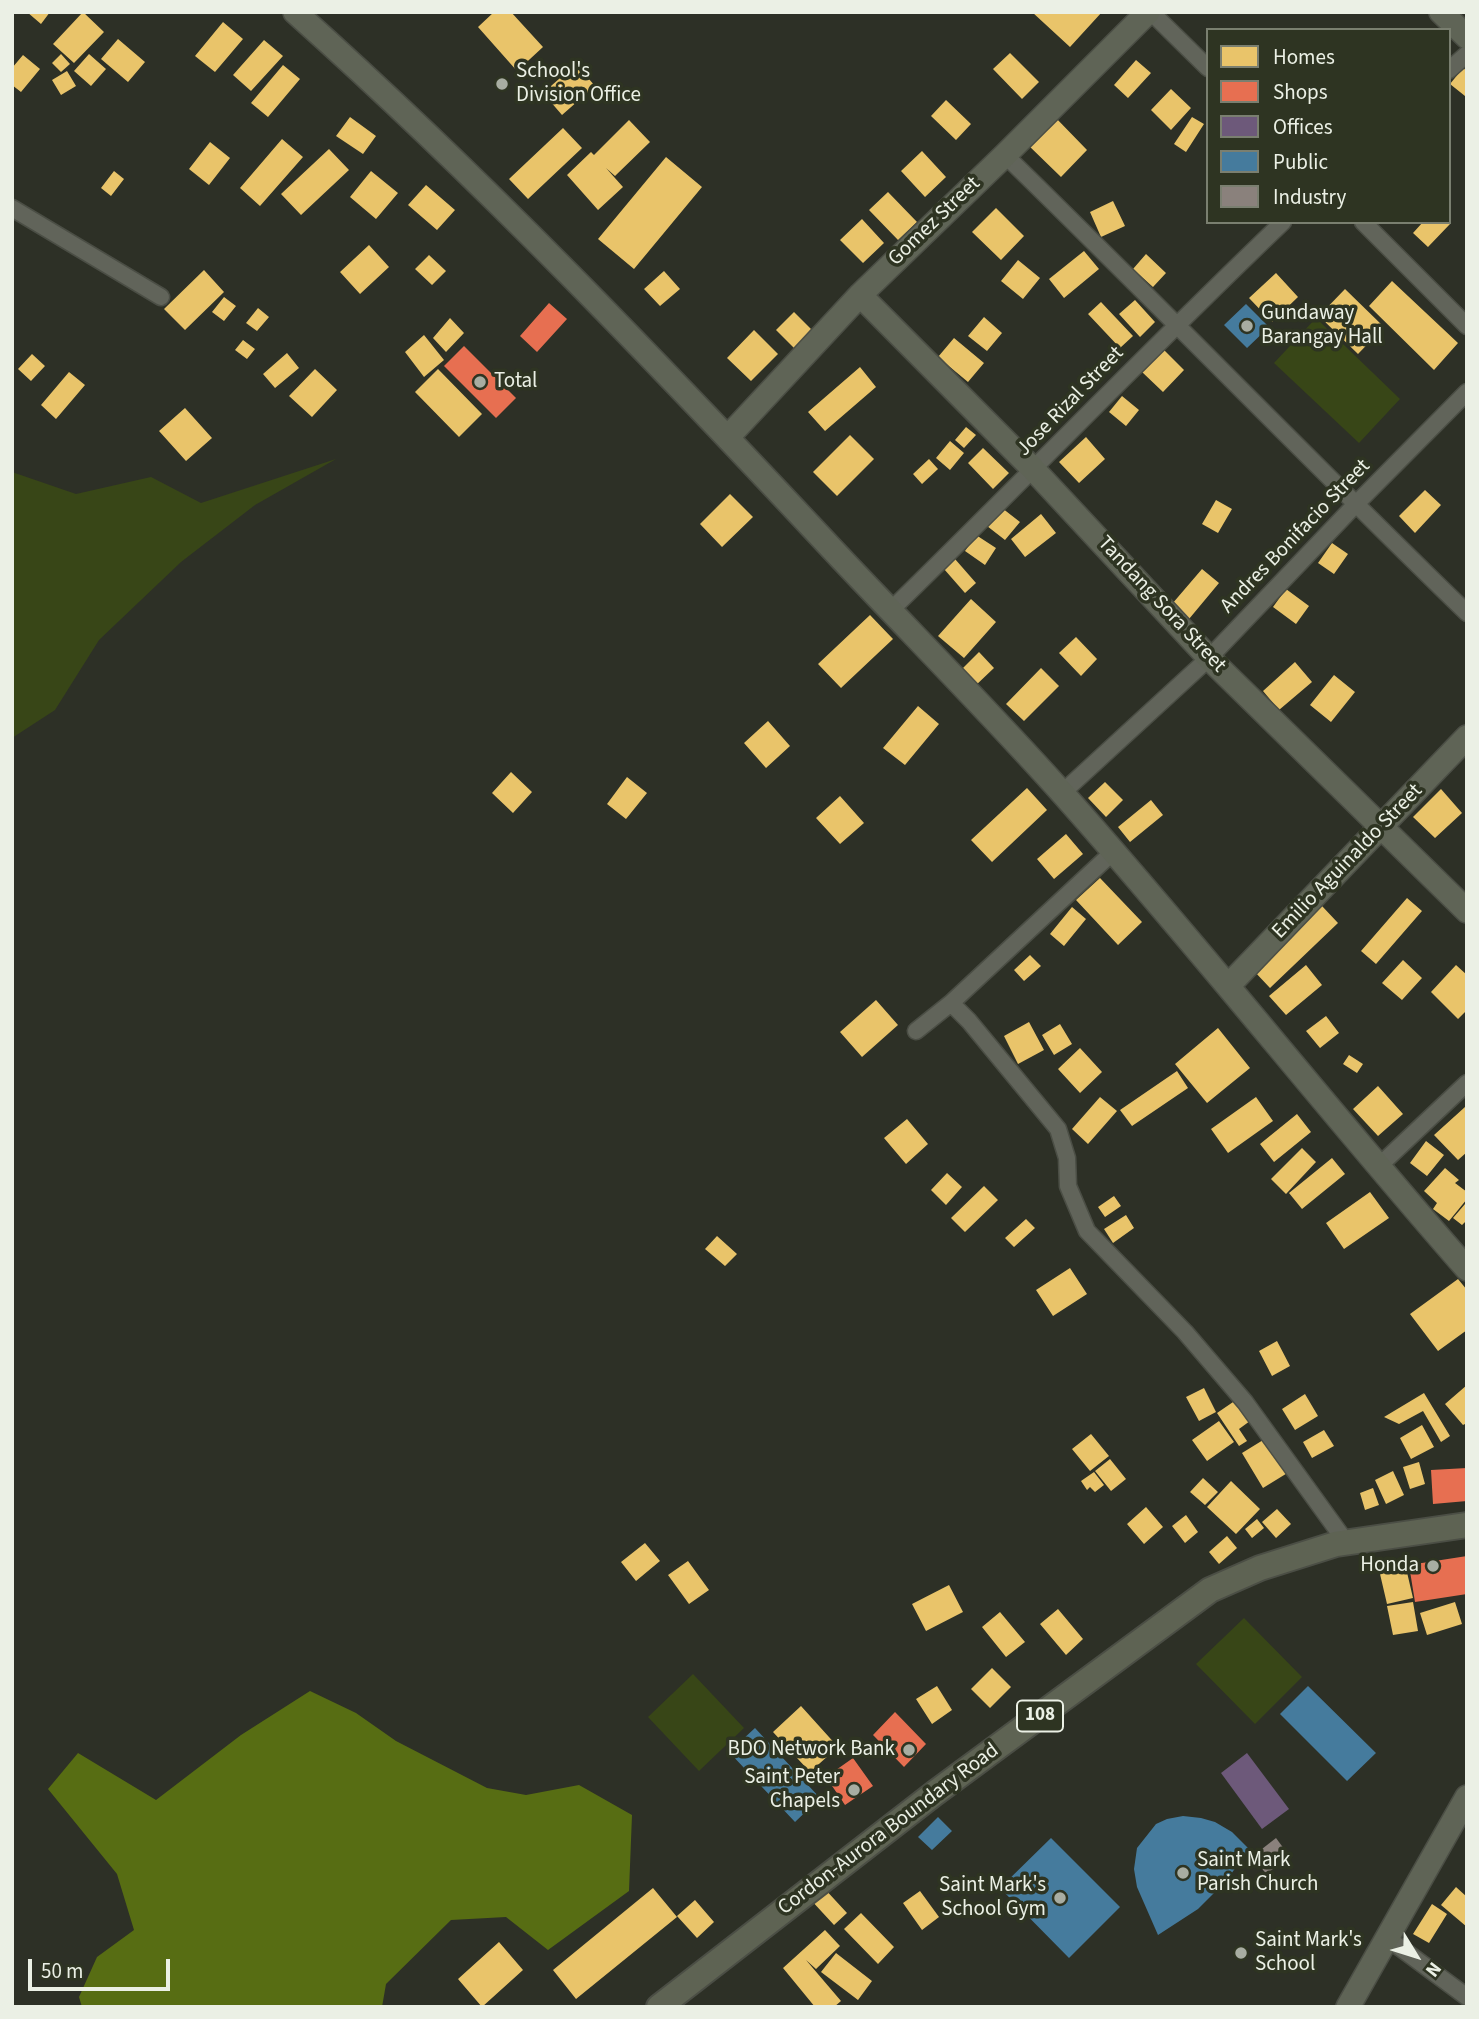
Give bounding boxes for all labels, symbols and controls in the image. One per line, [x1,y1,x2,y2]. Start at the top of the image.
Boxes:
legend [1206,28,1451,224]
text: Homes [1273,42,1335,72]
place label: School's Division Office [516,59,641,109]
marker: School's Division Office [494,76,510,92]
text: Shops [1273,77,1327,107]
text: Offices [1273,112,1333,142]
text: Public [1273,147,1328,177]
street label: Gomez Street [884,172,986,272]
text: Industry [1273,182,1346,212]
place label: Gundaway Barangay Hall [1261,301,1383,351]
marker: Gundaway Barangay Hall [1239,318,1255,334]
street label: Jose Rizal Street [1012,342,1130,462]
place label: Total [494,369,537,395]
marker: Total [472,374,488,390]
street label: Andres Bonifacio Street [1216,455,1376,619]
street label: Tandang Sora Street [1091,532,1231,678]
street label: Emilio Aguinaldo Street [1268,779,1428,945]
place label: Honda [1360,1553,1419,1579]
marker: Honda [1425,1558,1441,1574]
road number: 108 [1017,1700,1063,1732]
place label: BDO Network Bank [728,1737,895,1763]
street label: Cordon-Aurora Boundary Road [774,1739,1004,1921]
marker: BDO Network Bank [901,1742,917,1758]
place label: Saint Peter Chapels [744,1765,840,1815]
marker: Saint Peter Chapels [846,1782,862,1798]
place label: Saint Mark Parish Church [1197,1848,1318,1898]
marker: Saint Mark Parish Church [1175,1865,1191,1881]
place label: Saint Mark's School Gym [939,1873,1046,1923]
marker: Saint Mark's School Gym [1052,1890,1068,1906]
north arrow [1381,1921,1451,1991]
place label: Saint Mark's School [1255,1928,1362,1978]
marker: Saint Mark's School [1233,1945,1249,1961]
scale bar [32,1946,173,1990]
text: 50 m [41,1956,83,1986]
text: N [1418,1956,1447,1983]

